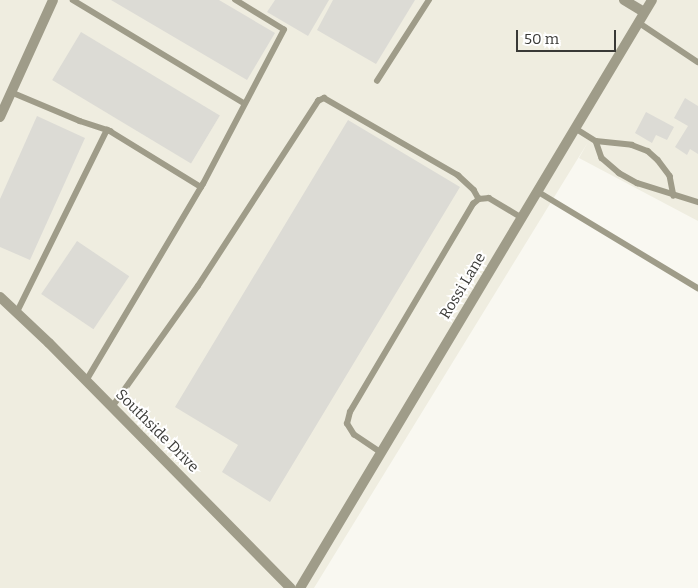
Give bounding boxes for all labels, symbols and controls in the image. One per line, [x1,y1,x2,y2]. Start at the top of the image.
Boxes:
scale bar [518,20,618,52]
text: 50 m [524,30,559,48]
street label: Rossi Lane [436,250,490,322]
street label: Southside Drive [112,386,202,476]

